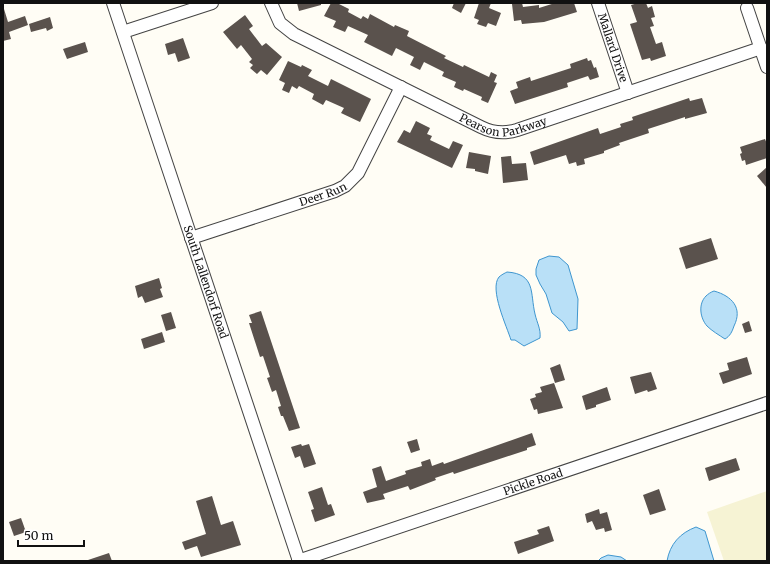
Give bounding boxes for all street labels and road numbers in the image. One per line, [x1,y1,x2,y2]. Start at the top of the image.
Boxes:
street label: Mallard Drive [595,11,631,84]
street label: Pearson Parkway [457,110,549,140]
street label: Deer Run [297,179,350,209]
street label: South Lallendorf Road [181,223,231,341]
street label: Pickle Road [502,465,565,498]

